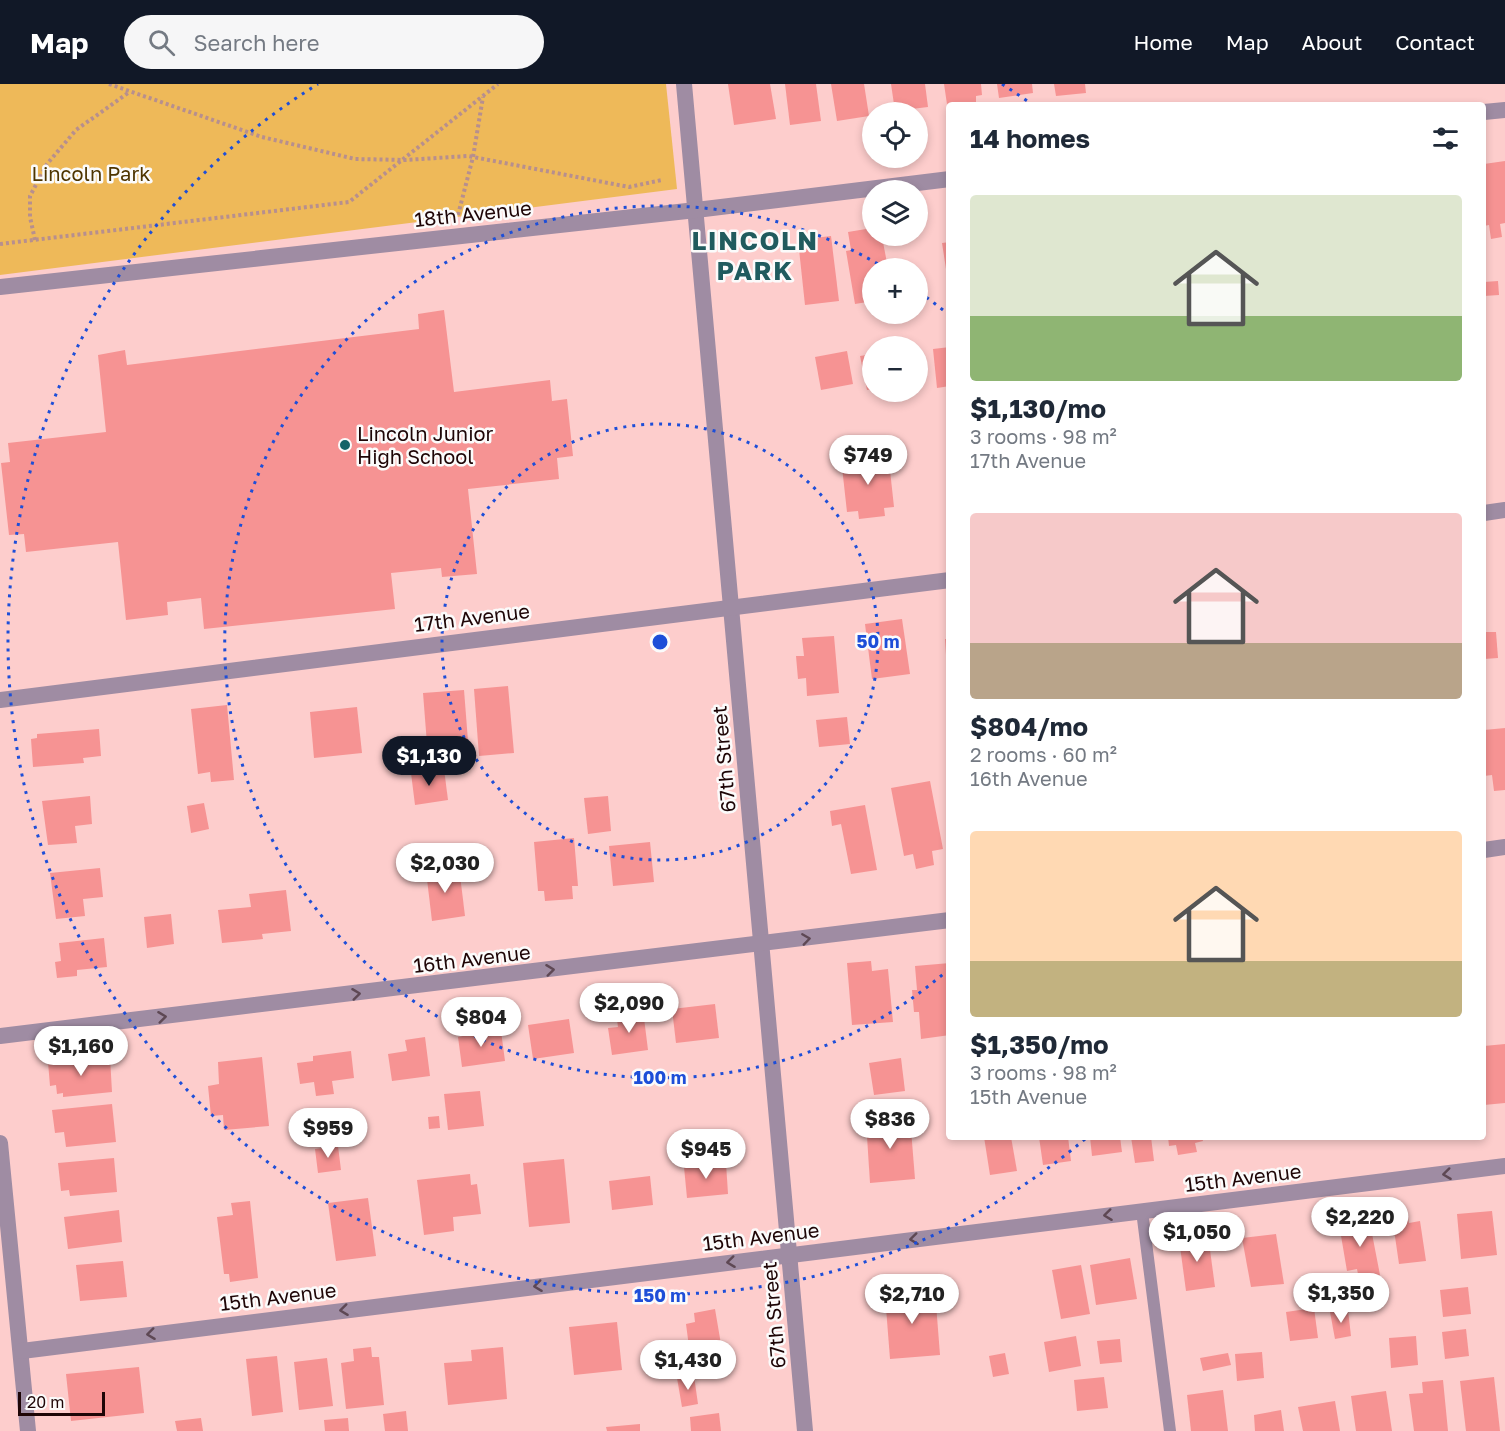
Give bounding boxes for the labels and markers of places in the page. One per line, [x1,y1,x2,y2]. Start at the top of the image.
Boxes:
place label: Lincoln Junior High School [357,421,494,468]
pin: $749 [832,435,904,486]
marker: Lincoln Junior High School [338,438,352,452]
centre of rings [650,632,670,652]
pin: $1,130 [380,736,478,787]
pin: $2,030 [396,843,494,894]
pin: $2,090 [580,983,678,1034]
pin: $804 [445,997,517,1048]
pin: $1,160 [32,1026,130,1077]
pin: $836 [854,1099,926,1150]
pin: $959 [292,1108,364,1159]
pin: $945 [670,1129,742,1180]
pin: $2,220 [1311,1197,1409,1248]
pin: $1,050 [1148,1212,1246,1263]
pin: $1,350 [1292,1273,1390,1324]
pin: $2,710 [863,1274,961,1325]
pin: $1,430 [639,1340,737,1391]

